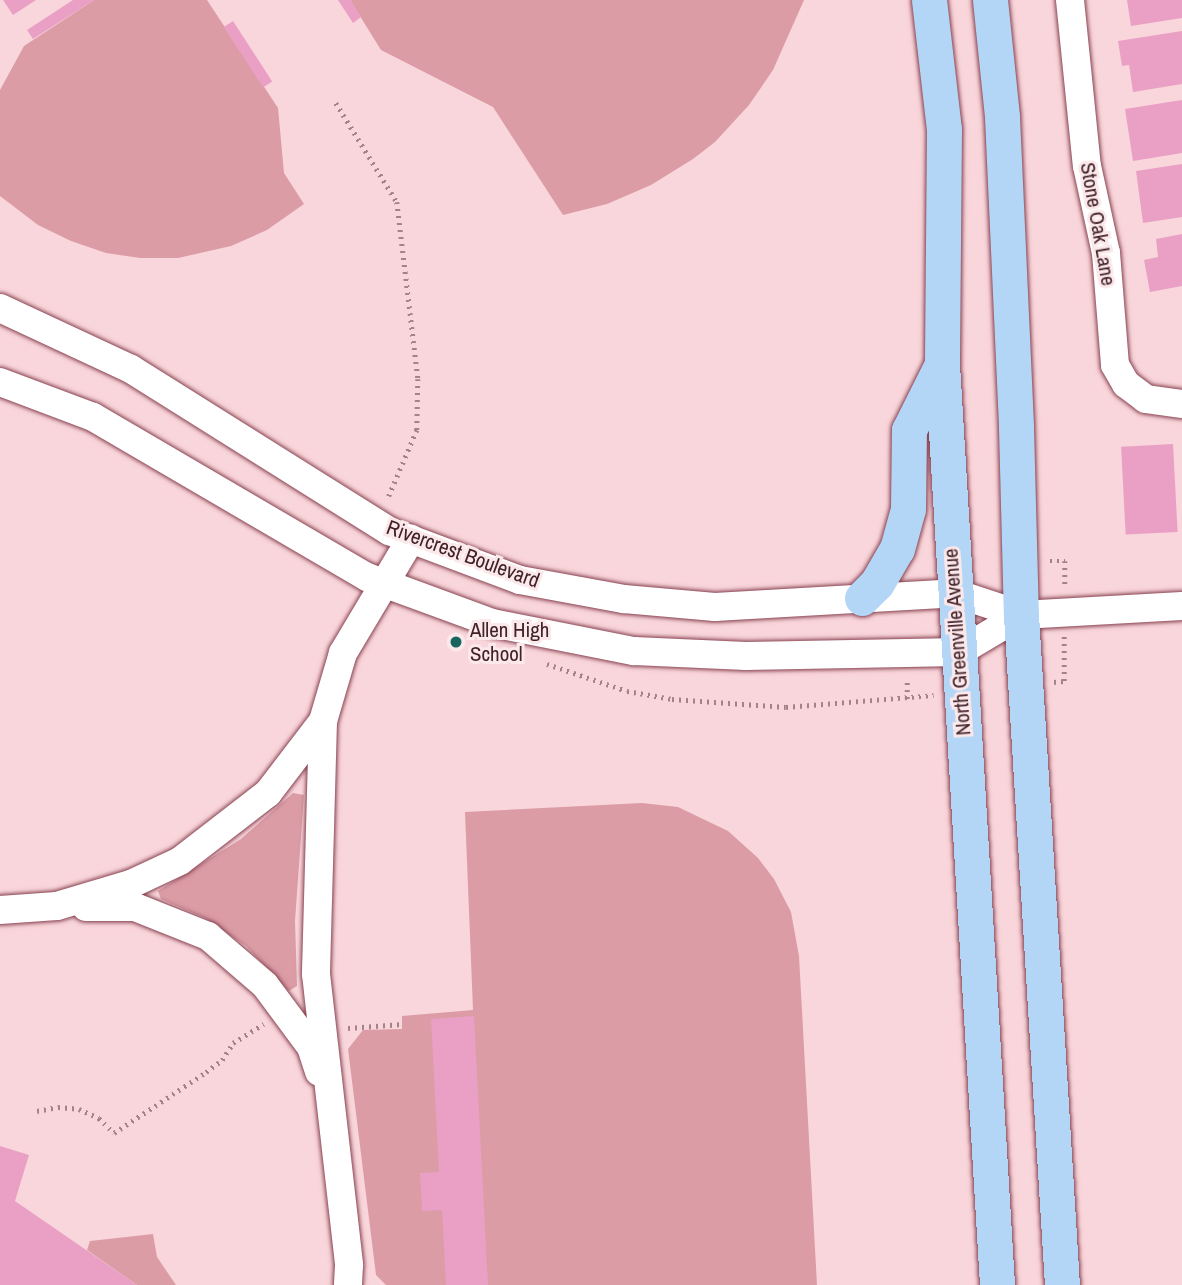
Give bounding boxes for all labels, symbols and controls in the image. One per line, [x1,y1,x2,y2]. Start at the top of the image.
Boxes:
street label: Stone Oak Lane [1075,161,1121,287]
street label: Rivercrest Boulevard [383,515,543,593]
street label: North Greenville Avenue [938,547,976,737]
place label: Allen High School [470,617,549,667]
marker: Allen High School [448,634,464,650]

